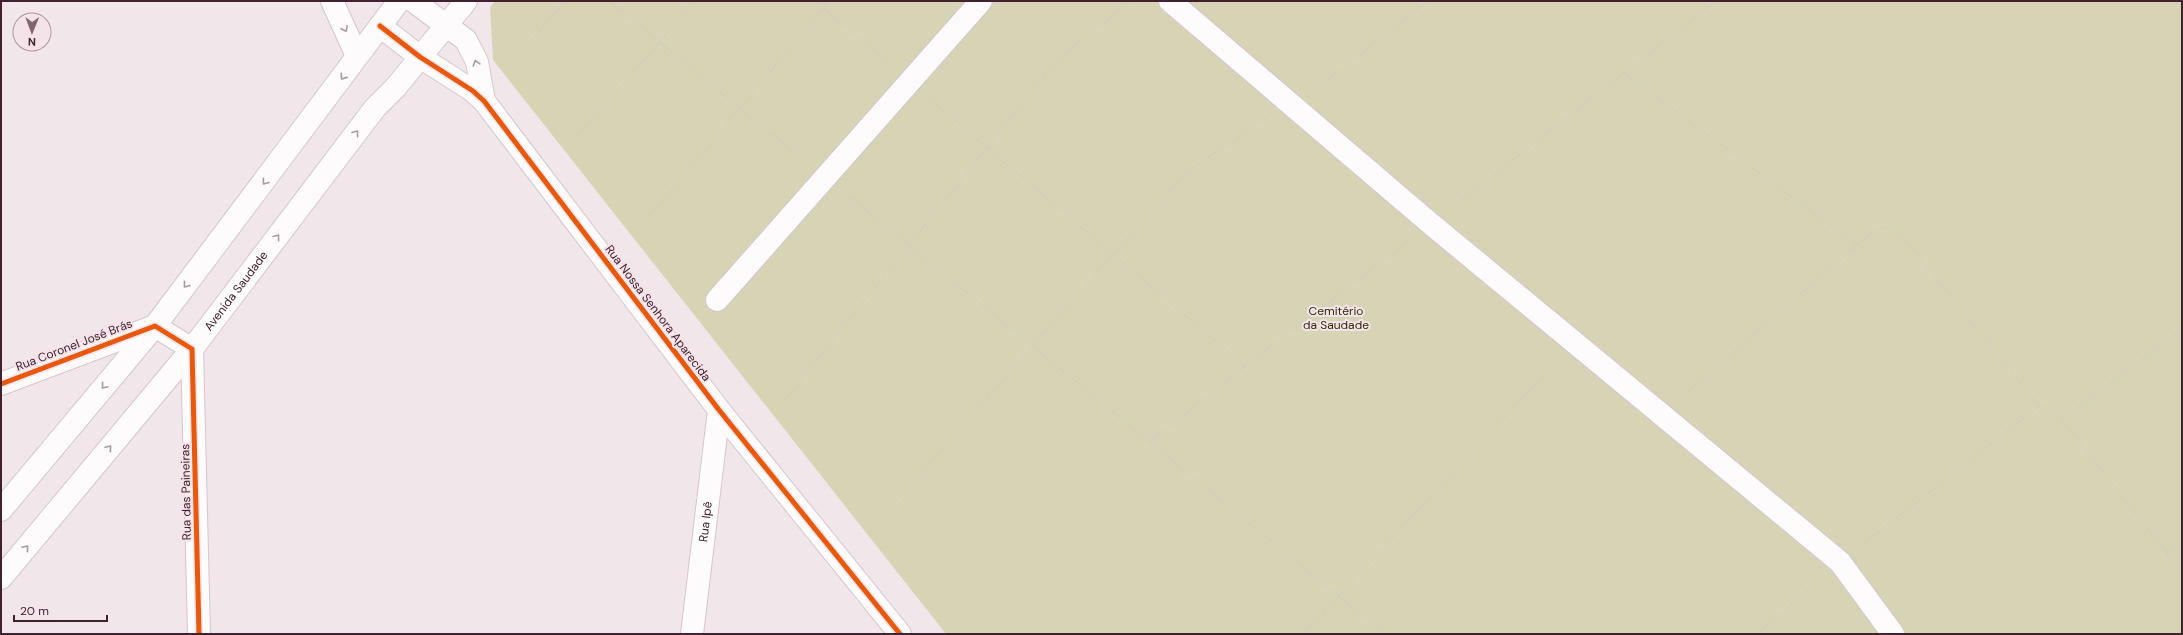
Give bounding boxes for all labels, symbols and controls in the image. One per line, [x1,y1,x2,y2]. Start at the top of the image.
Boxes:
north arrow [12,12,52,52]
one-way arrow [340,24,348,32]
text: N [28,35,36,49]
one-way arrow [472,60,481,67]
one-way arrow [341,73,348,80]
one-way arrow [351,131,358,138]
one-way arrow [263,177,270,184]
one-way arrow [272,234,280,241]
street label: Rua Nossa Senhora Aparecida [601,242,715,384]
street label: Avenida Saudade [201,248,272,334]
one-way arrow [184,281,191,288]
park label: Cemitério da Saudade [1303,303,1369,333]
street label: Rua Coronel José Brás [13,315,135,375]
one-way arrow [102,381,109,389]
street label: Rua das Paineiras [177,444,195,540]
one-way arrow [105,446,112,453]
street label: Rua Ipê [695,500,716,543]
one-way arrow [21,546,28,553]
scale bar [14,597,107,623]
text: 20 m [20,603,49,619]

